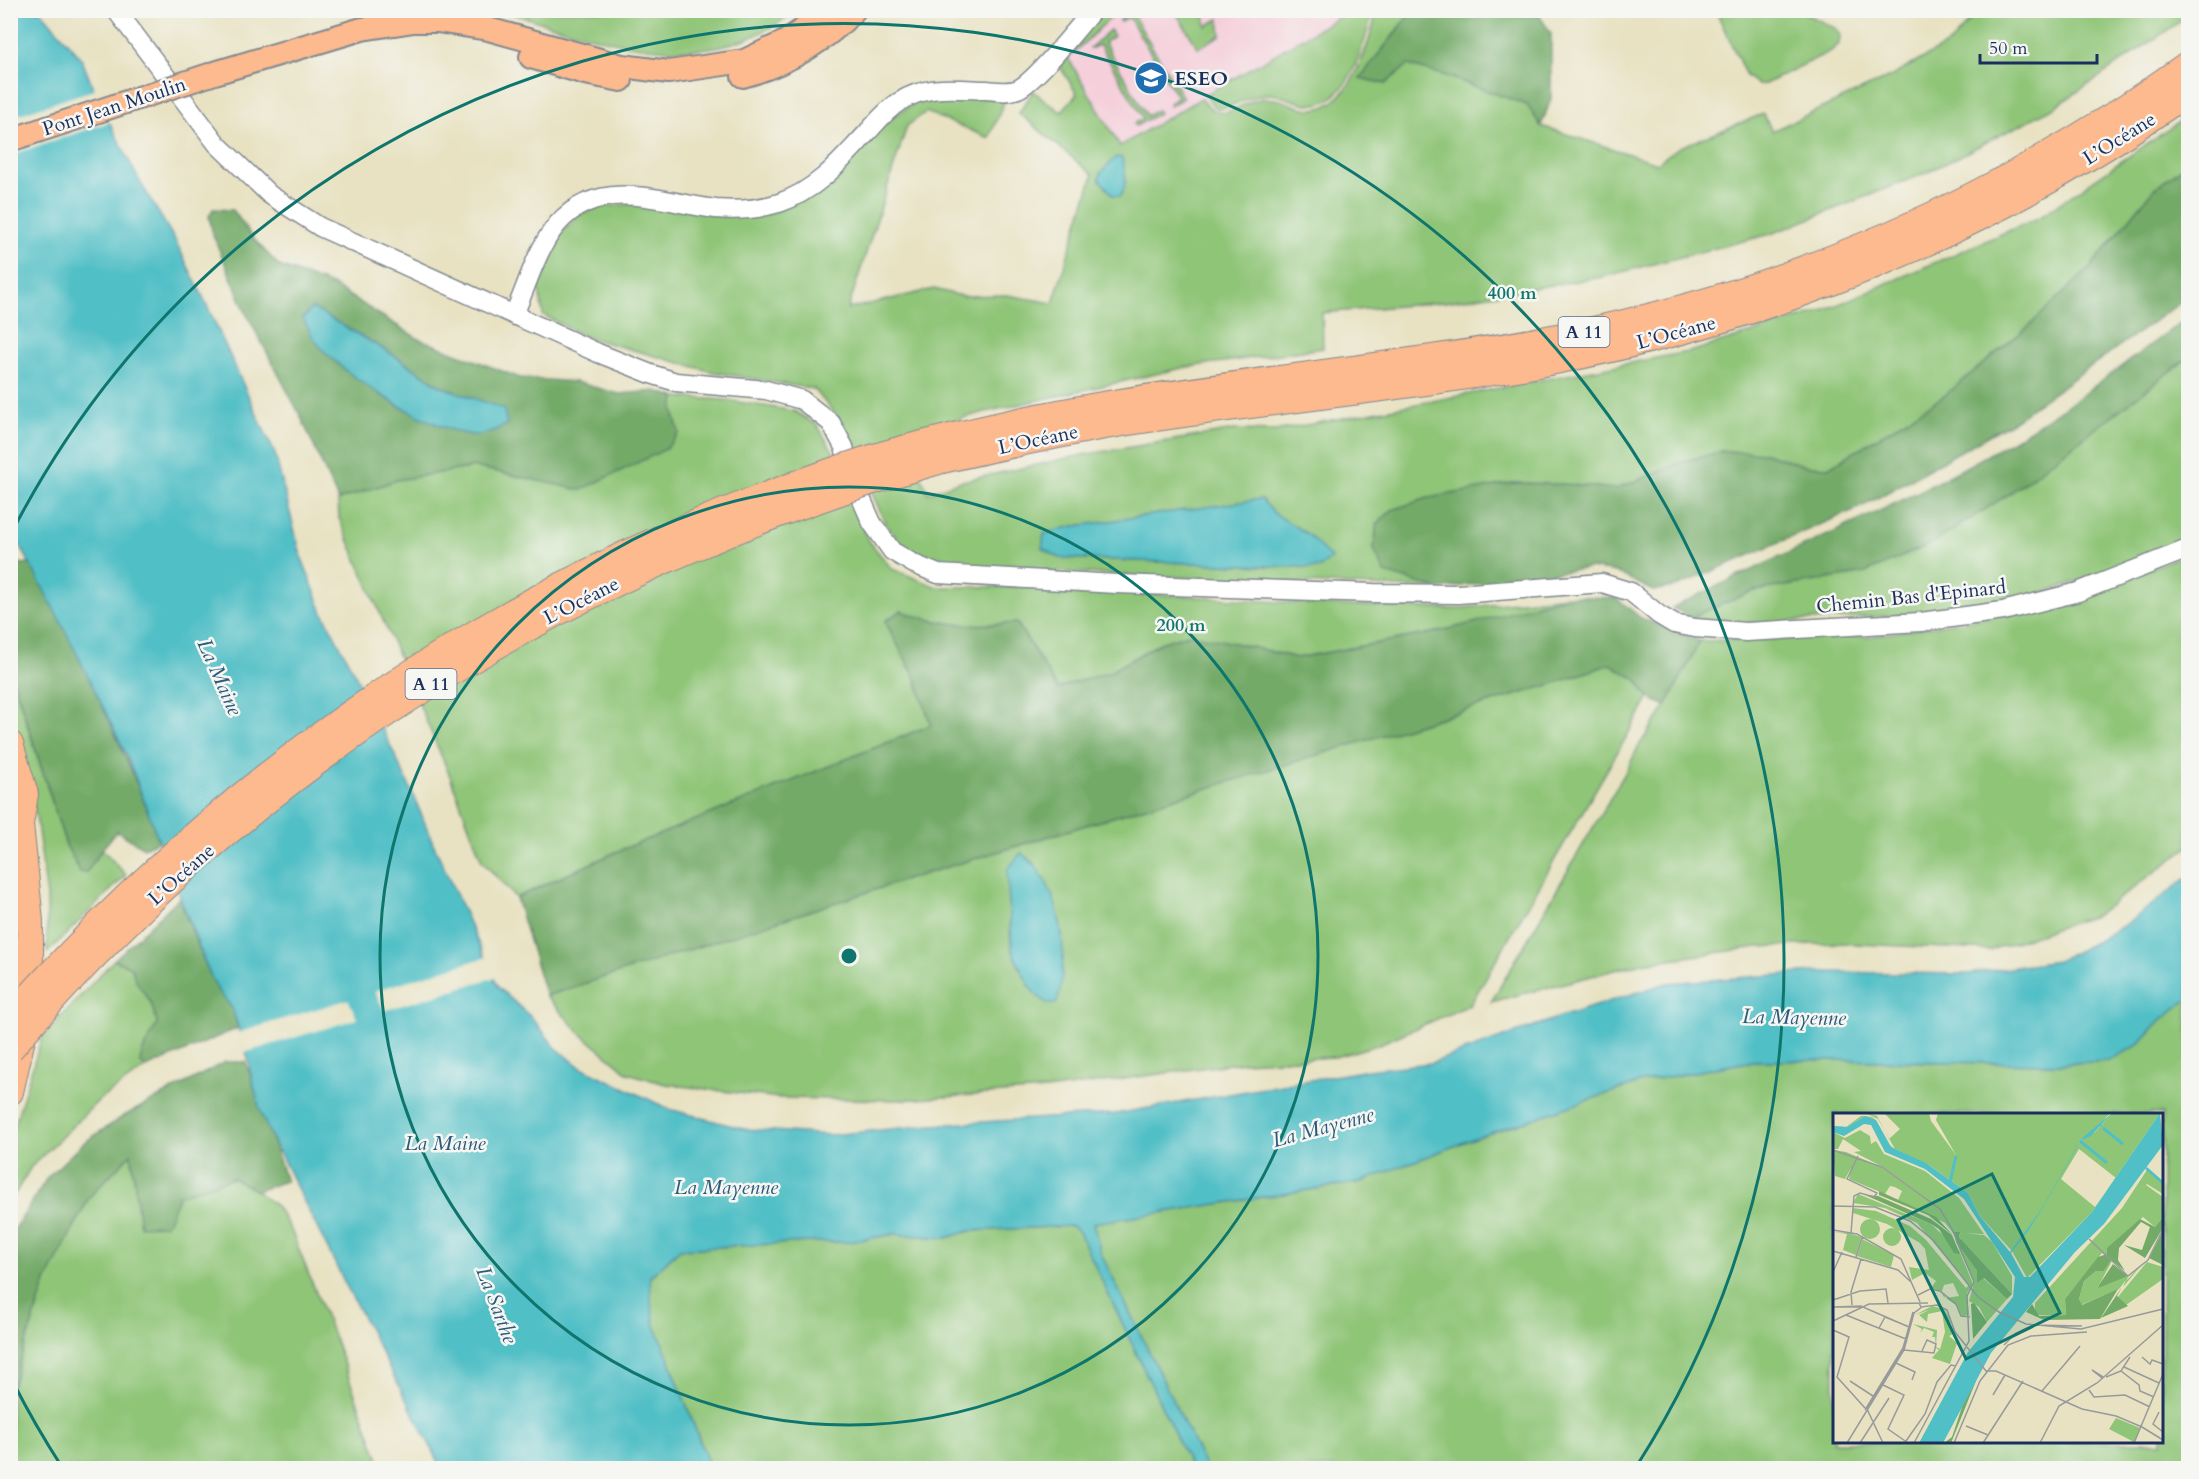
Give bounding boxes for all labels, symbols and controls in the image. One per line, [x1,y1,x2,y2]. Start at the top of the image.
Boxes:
scale bar [1980,27,2097,65]
text: 50 m [1989,36,2028,61]
school or university icon: ESEO [1133,60,1169,96]
place label: ESEO [1174,65,1228,92]
street label: Pont Jean Moulin [39,70,190,142]
street label: L’Océane [2078,105,2161,171]
text: 400 m [1487,281,1537,306]
street label: L’Océane [1633,309,1719,356]
road number: A 11 [1558,317,1610,347]
street label: L’Océane [996,418,1081,461]
street label: L’Océane [539,570,623,631]
street label: Chemin Bas d'Epinard [1815,573,2008,620]
text: 200 m [1156,613,1206,638]
water label: La Maine [190,634,250,721]
road number: A 11 [406,669,456,699]
street label: L’Océane [142,837,221,912]
centre of rings [839,946,859,966]
water label: La Mayenne [1742,1002,1847,1033]
water label: La Mayenne [1269,1100,1378,1155]
inset map [1833,1113,2163,1443]
water label: La Maine [404,1129,487,1158]
water label: La Mayenne [674,1173,779,1202]
water label: La Sarthe [469,1262,525,1349]

